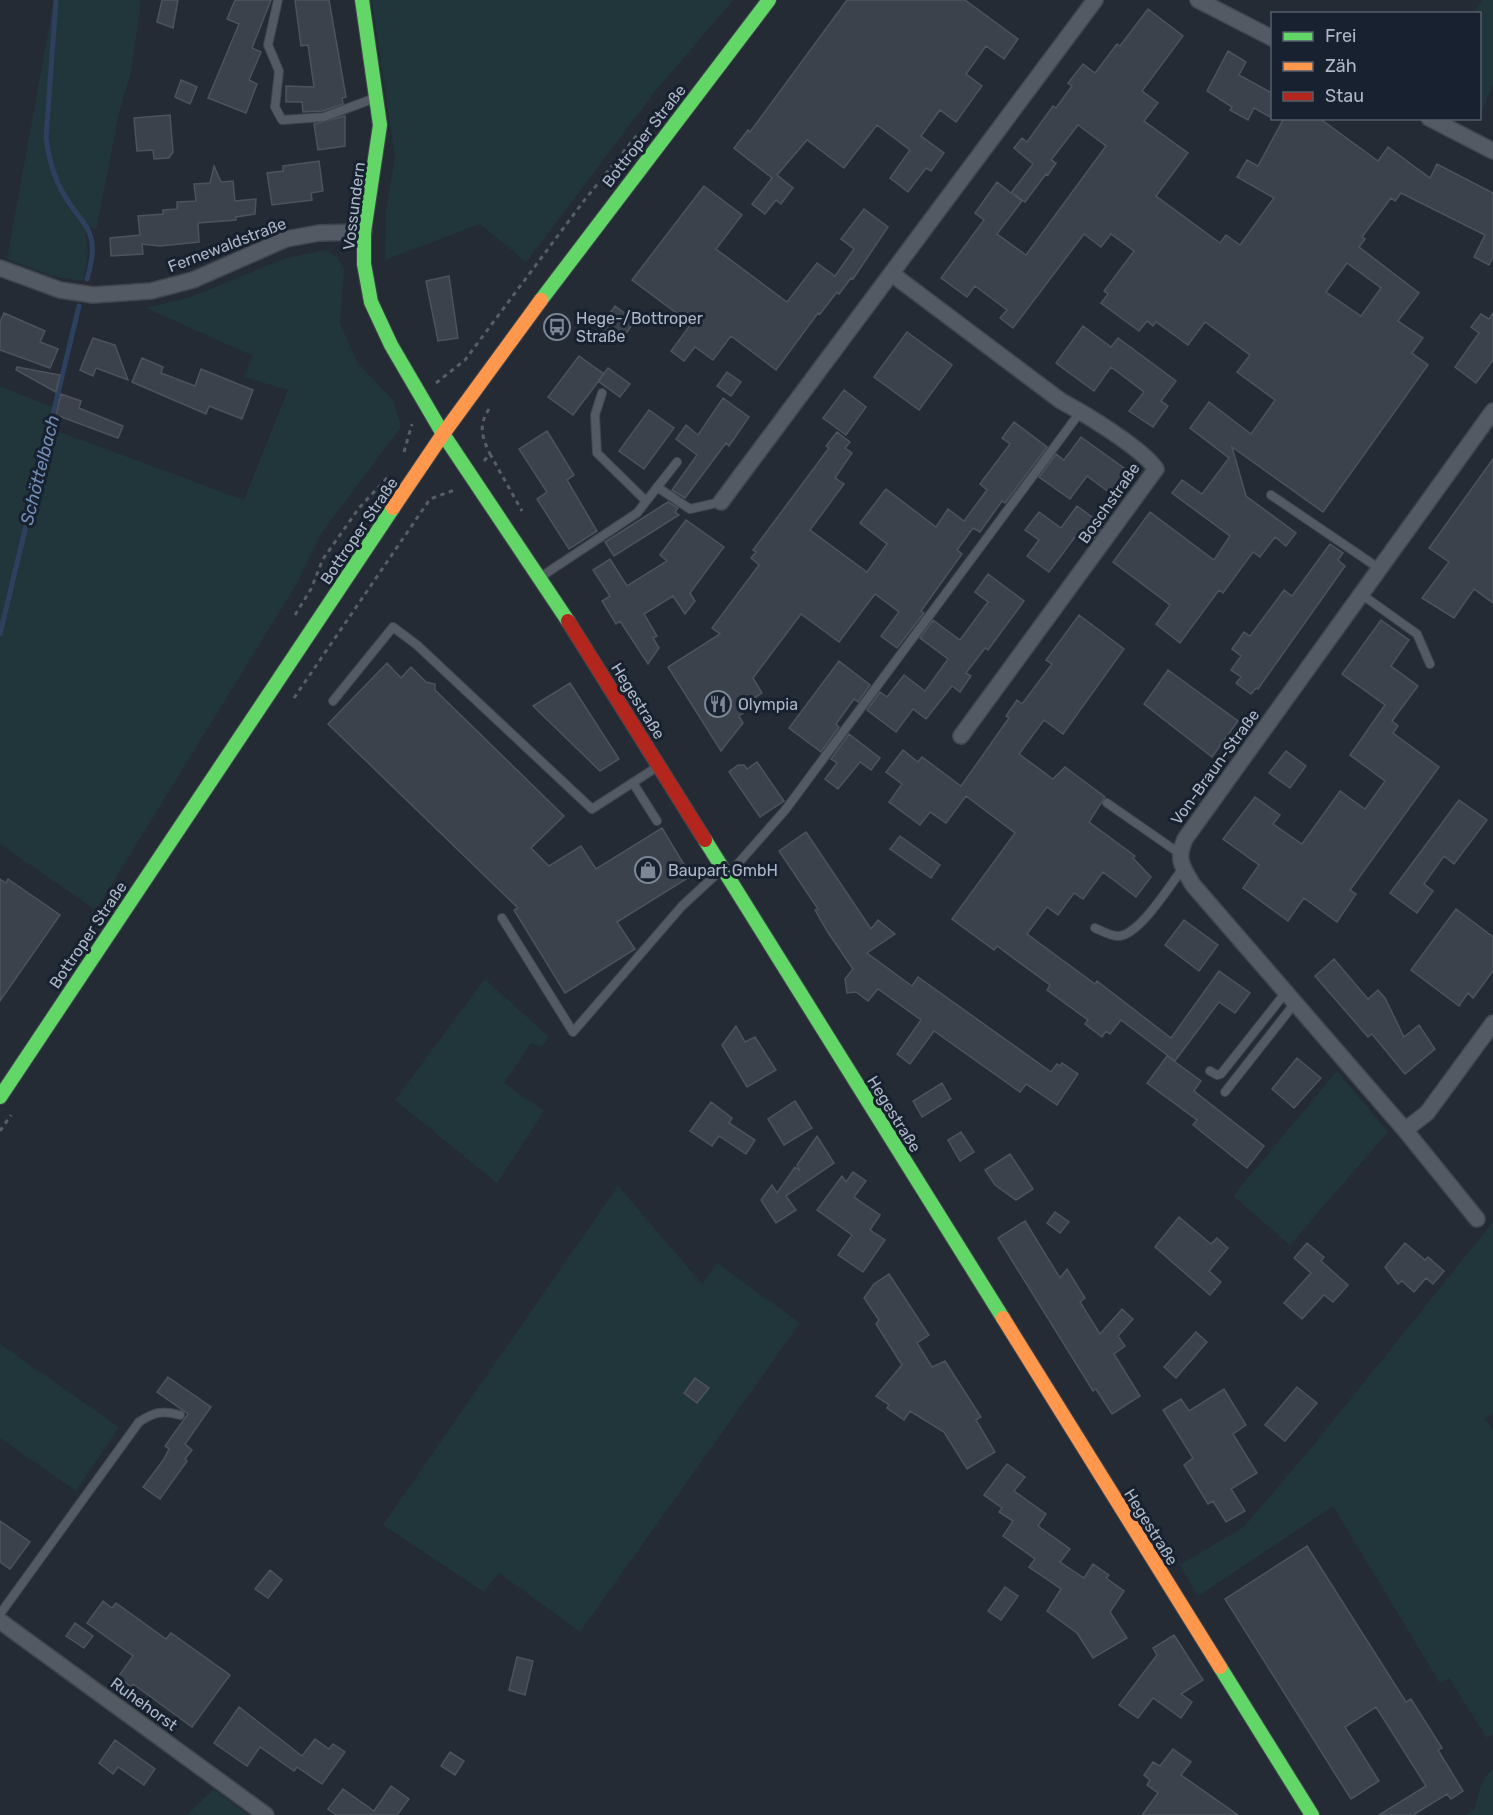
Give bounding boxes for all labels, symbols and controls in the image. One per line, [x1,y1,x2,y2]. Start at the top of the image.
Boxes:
legend [1271,12,1481,120]
text: Frei [1325,25,1356,47]
text: Zäh [1325,55,1357,77]
street label: Bottroper Straße [598,81,690,191]
text: Stau [1325,85,1364,107]
street label: Vossundern [339,161,369,251]
street label: Fernewaldstraße [165,214,289,276]
place label: Hege-/Bottroper Straße [576,309,703,346]
bus stop icon: Hege-/Bottroper Straße [542,312,572,342]
water label: Schöttelbach [16,413,64,527]
street label: Boschstraße [1074,459,1144,547]
street label: Bottroper Straße [316,474,402,588]
street label: Hegestraße [607,659,669,743]
restaurant icon: Olympia [703,689,733,719]
place label: Olympia [738,695,798,714]
street label: Von-Braun-Straße [1167,706,1263,828]
shop icon: Baupart GmbH [633,855,663,885]
place label: Baupart GmbH [668,861,778,880]
street label: Bottroper Straße [45,878,131,992]
street label: Hegestraße [863,1072,925,1156]
street label: Hegestraße [1120,1485,1182,1569]
street label: Ruhehorst [107,1673,181,1735]

